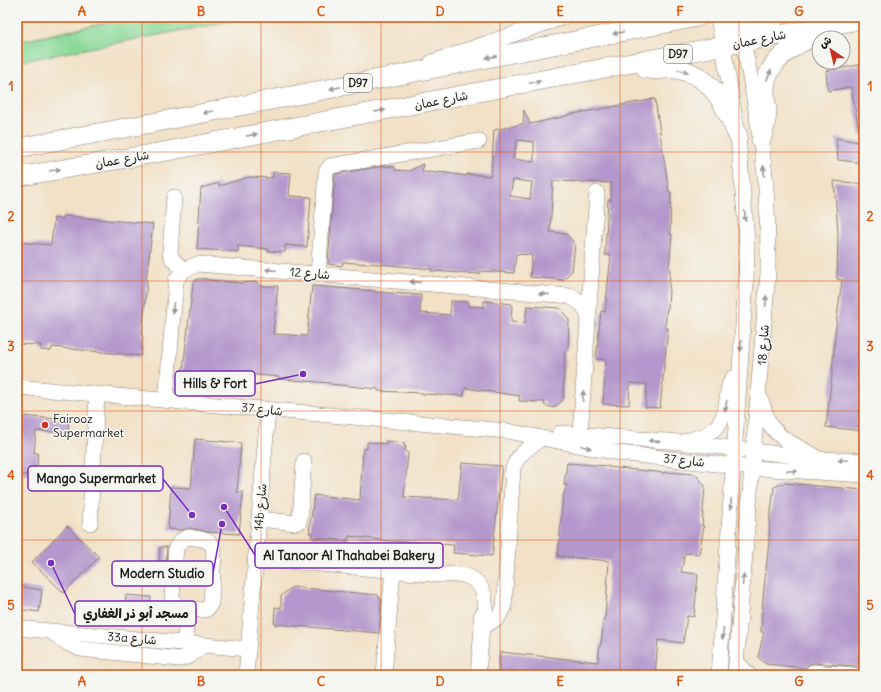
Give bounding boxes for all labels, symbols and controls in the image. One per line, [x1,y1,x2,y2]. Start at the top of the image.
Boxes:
text: A [78,3,87,20]
text: B [197,3,206,20]
text: C [317,3,326,20]
text: D [435,3,445,20]
text: E [556,3,564,20]
text: F [676,3,684,20]
text: G [794,3,804,20]
street label: شارع عمان [731,26,788,54]
one-way arrow [612,30,624,36]
north arrow [811,30,851,70]
text: ش [816,33,834,51]
road number: D97 [664,45,692,63]
one-way arrow [484,55,497,61]
one-way arrow [677,68,689,74]
one-way arrow [766,70,772,81]
road number: D97 [344,74,372,92]
text: 1 [8,78,14,95]
one-way arrow [529,78,541,84]
text: 1 [867,78,873,95]
one-way arrow [329,85,342,91]
street label: شارع عمان [413,87,470,115]
one-way arrow [374,108,386,114]
one-way arrow [202,109,214,115]
one-way arrow [246,132,258,138]
street label: شارع عمان [94,147,150,173]
one-way arrow [761,165,767,177]
one-way arrow [49,167,62,173]
text: 2 [7,208,15,225]
text: 2 [866,208,874,225]
one-way arrow [741,210,748,222]
street label: شارع 12 [289,264,331,284]
one-way arrow [265,266,277,273]
one-way arrow [409,279,421,286]
one-way arrow [538,290,550,297]
one-way arrow [763,295,769,307]
one-way arrow [170,302,177,314]
street label: شارع 18 [754,324,774,366]
text: 3 [7,338,15,355]
text: 3 [866,338,874,355]
one-way arrow [738,340,745,352]
callout: Hills & Fort [175,371,255,396]
text: Hills & Fort [183,375,248,392]
one-way arrow [579,390,586,402]
street label: شارع 37 [240,399,283,421]
one-way arrow [723,400,729,413]
place label: Fairooz Supermarket [53,411,124,440]
marker: Fairooz Supermarket [40,420,50,430]
one-way arrow [648,437,660,444]
one-way arrow [580,444,592,450]
street label: شارع 37 [662,450,705,472]
one-way arrow [836,457,849,463]
callout: Mango Supermarket [28,466,163,491]
text: 4 [7,467,15,484]
one-way arrow [786,467,798,474]
text: 4 [866,467,874,484]
text: Mango Supermarket [36,470,156,487]
street label: 14b شارع [250,483,272,531]
one-way arrow [727,498,734,510]
callout: Al Tanoor Al Thahabei Bakery [255,543,443,568]
text: Al Tanoor Al Thahabei Bakery [263,547,435,564]
callout: Modern Studio [112,561,213,586]
text: Modern Studio [119,565,205,582]
one-way arrow [740,574,747,586]
text: 5 [7,597,15,614]
text: 5 [866,597,874,614]
callout: مسجد أبو ذر الغفاري [75,601,196,626]
text: مسجد أبو ذر الغفاري [83,605,189,624]
street label: 33a شارع [107,628,157,650]
one-way arrow [719,628,726,640]
text: A [78,673,87,690]
text: B [197,673,206,690]
text: C [317,673,326,690]
text: D [435,673,445,690]
text: E [556,673,564,690]
text: F [676,673,684,690]
text: G [794,673,804,690]

